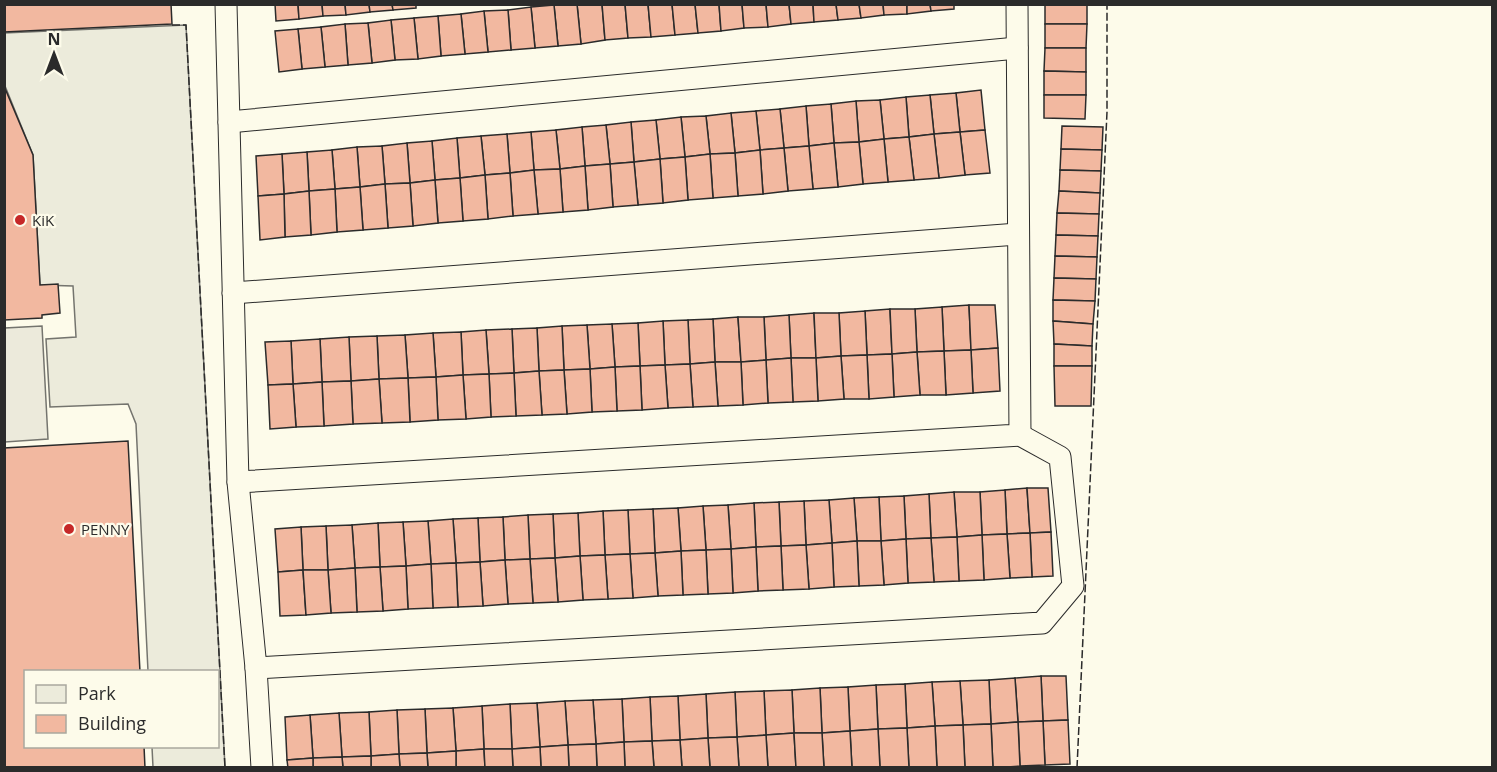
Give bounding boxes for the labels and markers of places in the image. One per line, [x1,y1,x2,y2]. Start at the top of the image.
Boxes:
place label: KiK [32,210,55,230]
marker: KiK [13,213,27,227]
place label: PENNY [81,519,130,539]
marker: PENNY [62,522,76,536]

